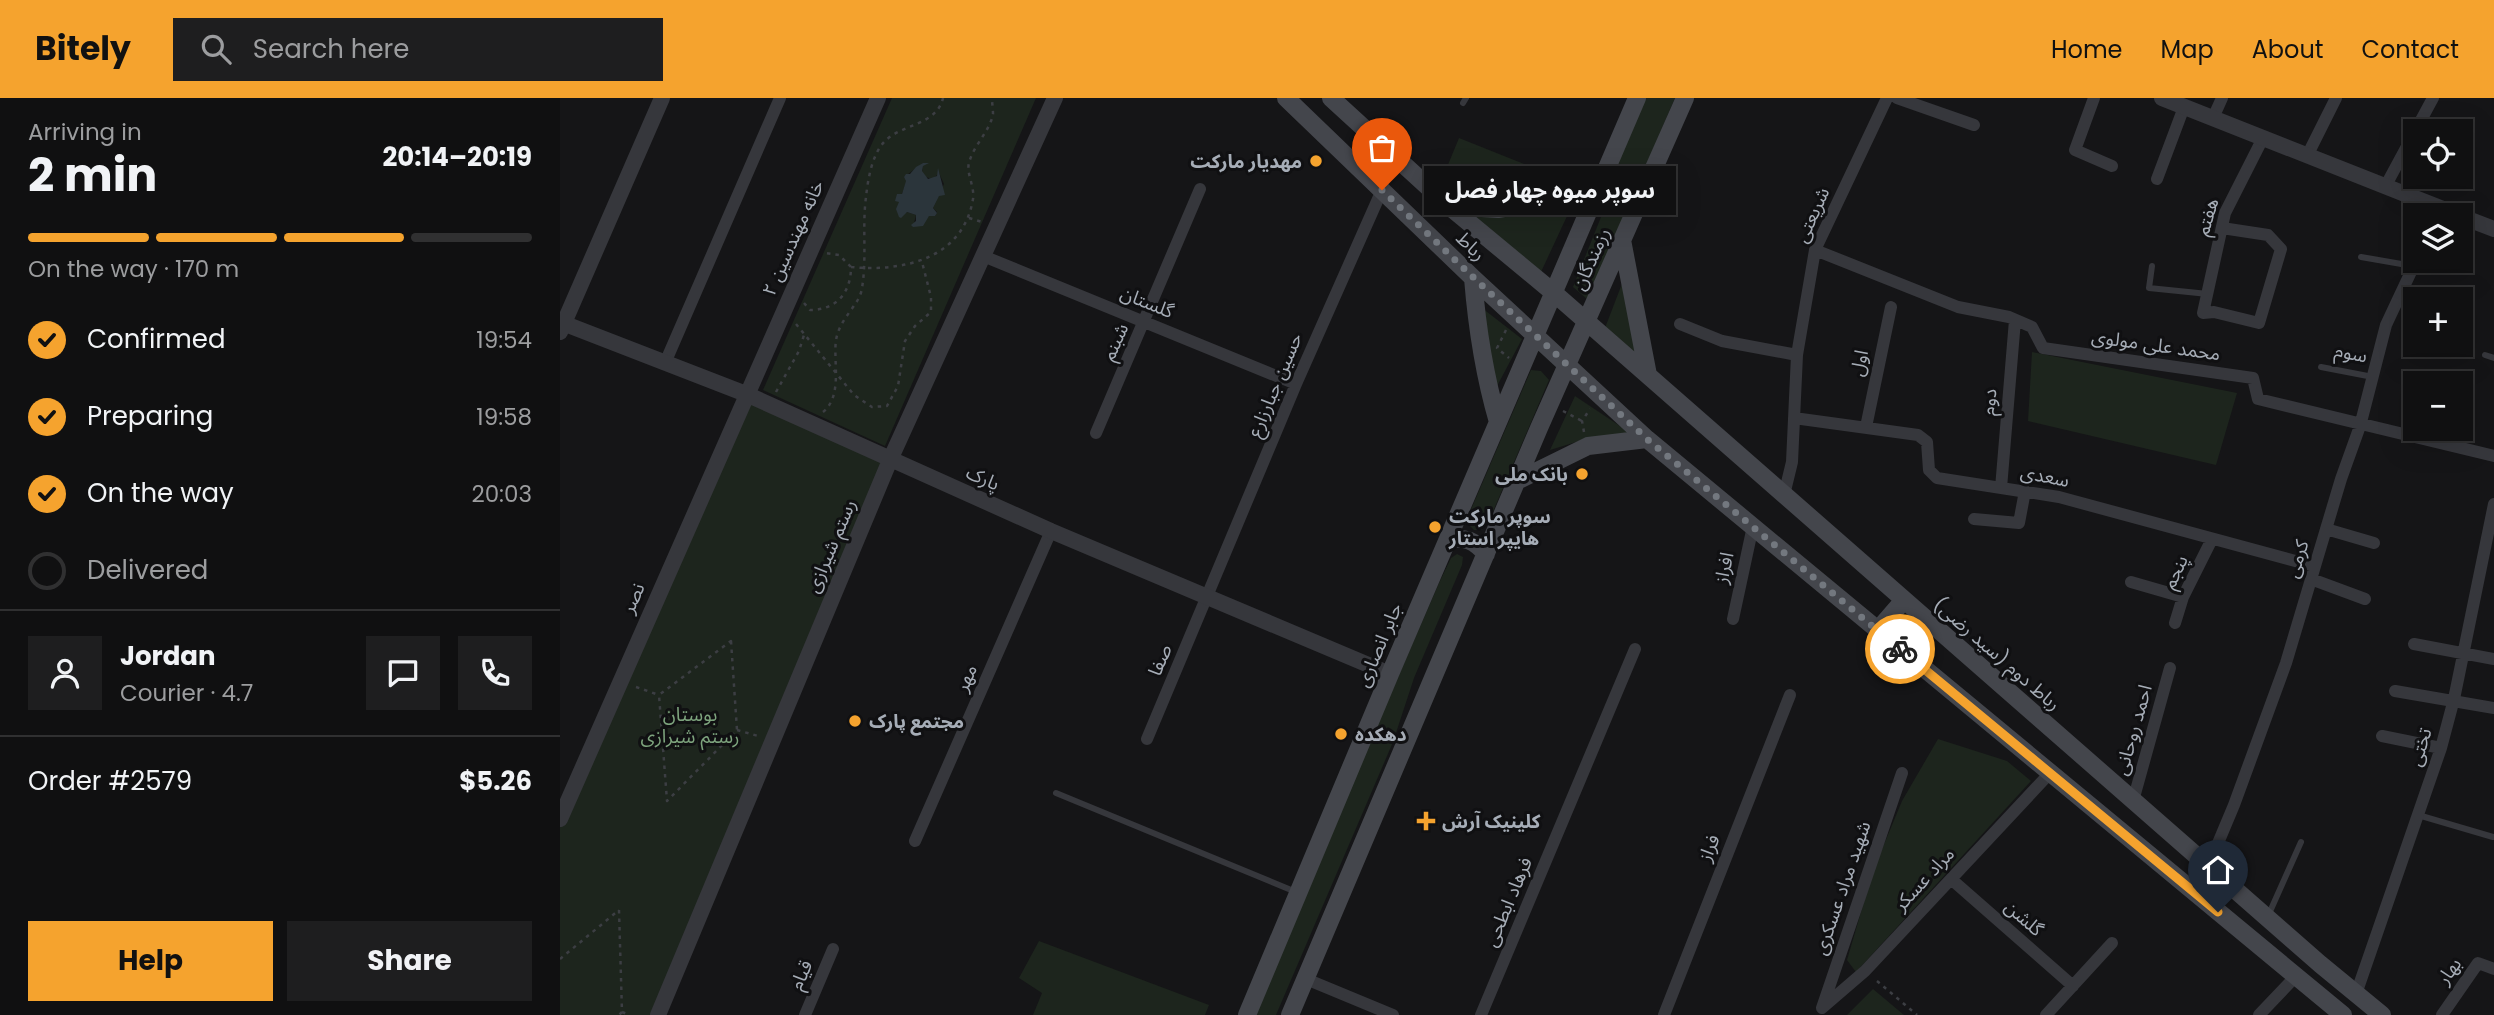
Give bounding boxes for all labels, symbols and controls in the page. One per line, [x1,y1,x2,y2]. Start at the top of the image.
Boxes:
search box [173,18,663,81]
text: Bitely [35,25,131,72]
icon: search [197,30,235,68]
text: Search here [253,31,409,67]
text: Home [2051,33,2123,66]
text: Map [2161,33,2214,66]
text: About [2252,33,2323,66]
text: Contact [2361,33,2459,66]
text: Arriving in [28,116,142,148]
pin [1352,118,1412,190]
map controls [2403,119,2473,441]
button: locate [2403,119,2473,189]
icon: bag [1363,129,1401,167]
text: 20:14–20:19 [382,139,532,175]
text: 2 min [28,143,157,207]
place label: مهدیار مارکت [1190,148,1302,175]
marker: مهدیار مارکت [1308,153,1324,169]
callout: سوپر میوه چهار فصل [1424,166,1676,214]
text: سوپر میوه چهار فصل [1445,174,1655,206]
street label: خانه مهندسین ۲ [755,176,831,300]
street label: شریعتی [1788,183,1836,247]
street label: هفتم [2189,195,2226,239]
button: layers [2403,203,2473,273]
street label: رزمندگان [1565,223,1617,295]
street label: رباط [1450,225,1492,267]
text: On the way · 170 m [28,253,239,285]
street label: گلستان [1116,279,1179,325]
button: + [2403,287,2473,357]
street label: شبنم [1095,319,1136,366]
icon: check [28,321,66,359]
text: Confirmed [87,321,225,357]
street label: محمد علی مولوی [2090,323,2222,367]
text: 19:54 [476,324,532,356]
street label: حسین جبارزارع [1241,329,1309,441]
street label: سوم [2332,337,2370,370]
street label: اول [1843,347,1875,379]
button: − [2403,371,2473,441]
street label: دوم [1974,387,2005,417]
icon: check [28,398,66,436]
text: Preparing [87,398,213,434]
text: 19:58 [476,401,532,433]
street label: سعدی [2018,458,2072,494]
street label: پارک [962,459,1004,497]
place label: بانک ملی [1495,461,1568,488]
marker: بانک ملی [1574,466,1590,482]
icon: check [28,475,66,513]
text: On the way [87,475,234,511]
text: 20:03 [471,478,532,510]
street label: رستم شیرازی [799,495,864,597]
place label: سوپر مارکت هایپر استار [1448,503,1551,552]
marker: سوپر مارکت هایپر استار [1427,519,1443,535]
street label: کرمی [2278,536,2316,581]
street label: افراز [1707,550,1740,587]
street label: پنجم [2155,550,2196,594]
text: Delivered [87,552,208,588]
street label: نصر [614,578,652,618]
street label: رباط دوم (سید رضی) [1927,591,2067,718]
street label: جابر انصاری [1349,599,1409,691]
courier [1865,614,1935,684]
icon: bike [1881,630,1919,668]
button: person [28,636,102,710]
button: chat [366,636,440,710]
button: phone [458,636,532,710]
text: Jordan [120,638,216,674]
street label: صفا [1141,640,1179,680]
street label: مهر [948,660,984,697]
text: Courier · 4.7 [120,677,253,709]
street label: احمد روحانی [2107,681,2159,779]
park label: بوستان رستم شیرازی [640,701,740,751]
place label: مجتمع پارک [869,708,964,736]
marker: مجتمع پارک [847,713,863,729]
place label: دهکده [1355,721,1407,748]
street label: تختی [2401,724,2439,770]
marker: دهکده [1333,726,1349,742]
text: Order #2579 [28,763,192,799]
text: $5.26 [459,763,532,799]
place label: کلینیک آرش [1442,808,1541,835]
marker: کلینیک آرش [1416,811,1436,831]
street label: شهید مراد عسکری [1806,818,1878,958]
street label: فراز [1691,830,1727,867]
pin [2188,840,2248,912]
street label: مراد عسکر [1887,841,1961,918]
icon: home [2199,851,2237,889]
street label: فرهاد ابطحی [1477,853,1539,951]
street label: گلشن [1999,894,2050,943]
button: Help [28,921,273,1001]
button: Share [287,921,532,1001]
street label: بهار [2430,952,2468,991]
street label: قیام [783,956,820,995]

